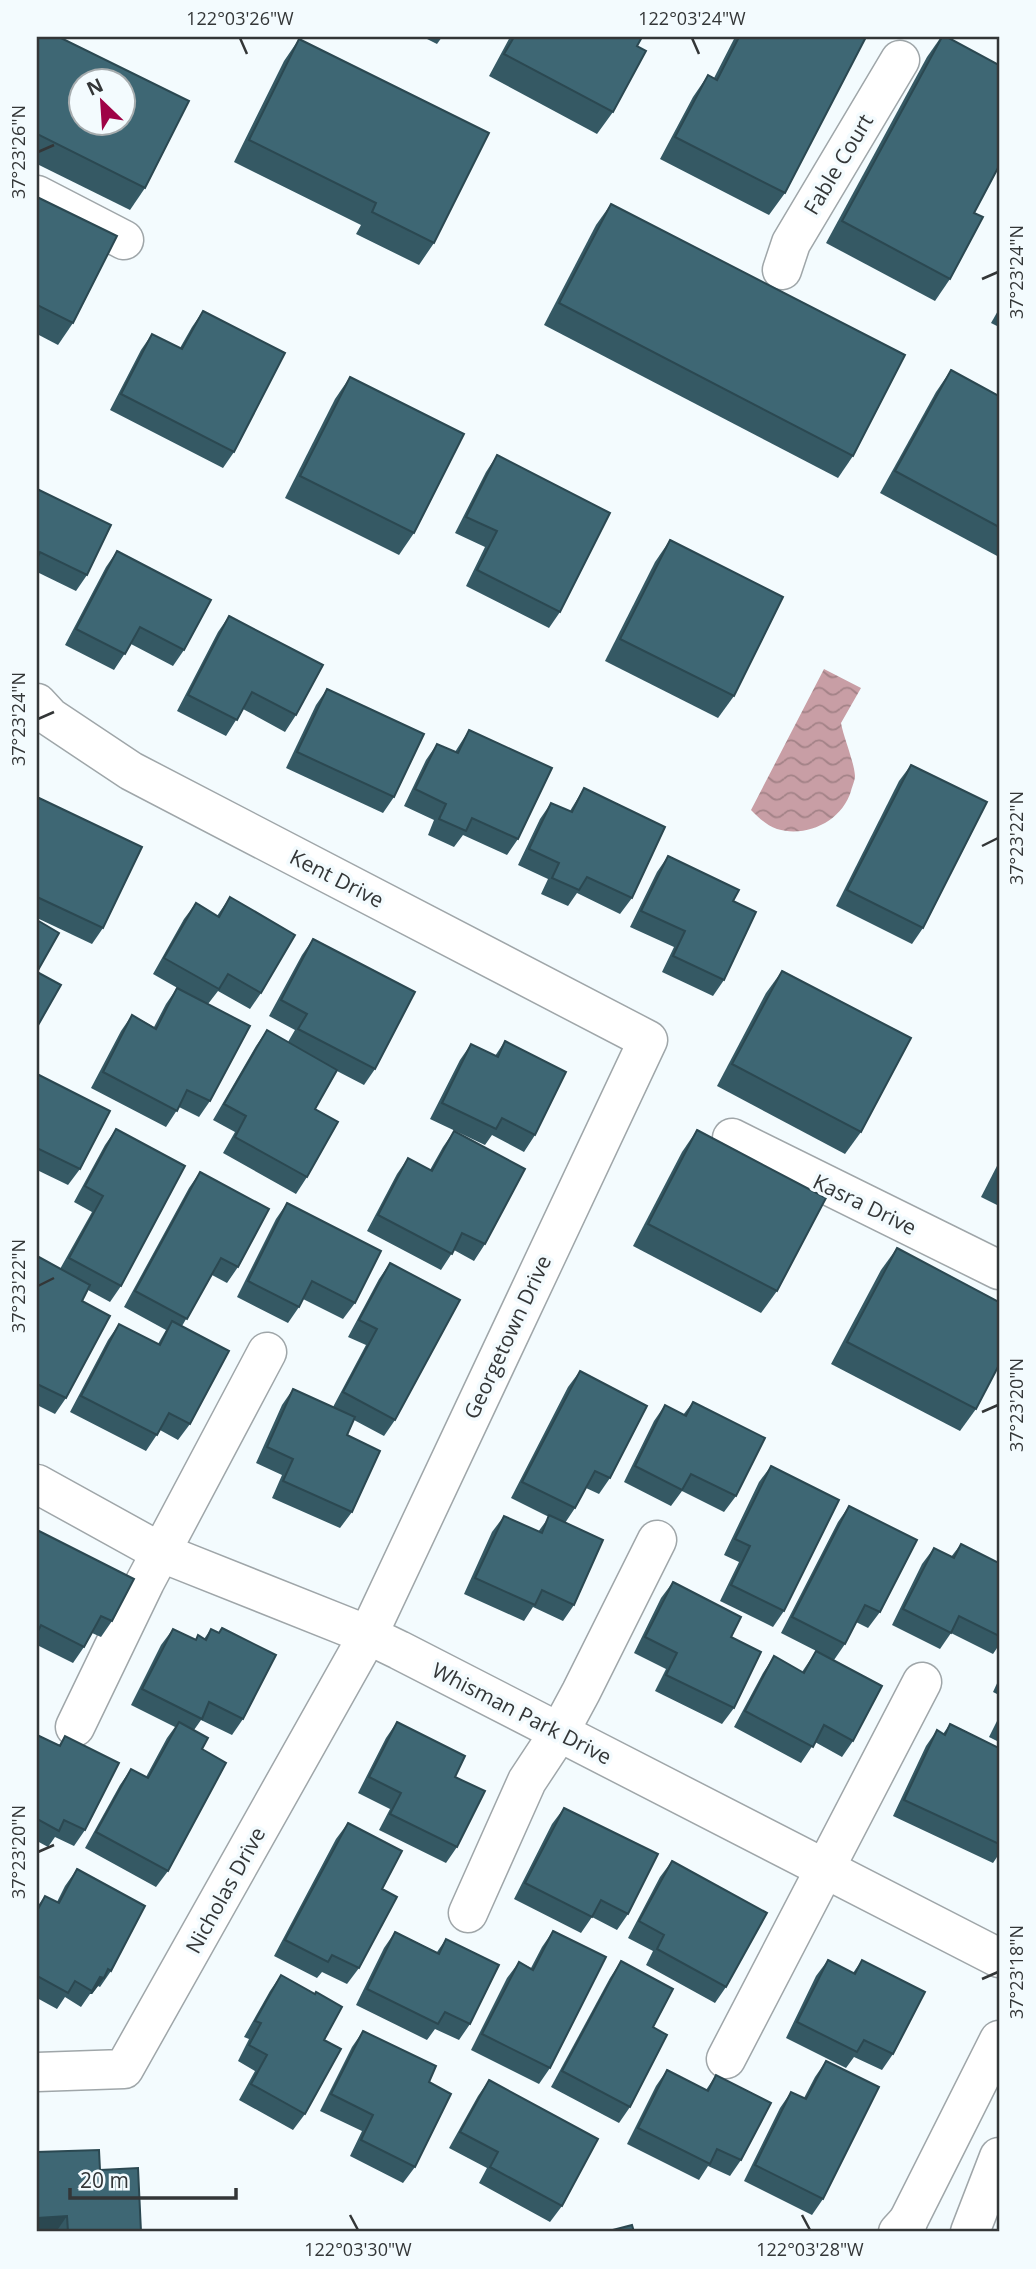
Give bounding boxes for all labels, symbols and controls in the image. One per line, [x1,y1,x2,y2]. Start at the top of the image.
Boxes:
text: 122°03'26"W [186,6,294,30]
text: 122°03'24"W [638,6,746,30]
north arrow [66,66,136,136]
text: N [82,72,107,102]
text: 37°23'26"N [6,105,30,199]
street label: Fable Court [797,108,879,220]
text: 37°23'24"N [1004,225,1028,319]
text: 37°23'24"N [6,672,30,766]
text: 37°23'22"N [1004,791,1028,885]
street label: Kent Drive [285,842,389,914]
street label: Kasra Drive [809,1167,921,1241]
text: 37°23'22"N [6,1239,30,1333]
street label: Georgetown Drive [457,1251,557,1423]
text: 37°23'20"N [1004,1358,1028,1452]
street label: Whisman Park Drive [428,1656,616,1770]
text: 37°23'20"N [6,1805,30,1899]
street label: Nicholas Drive [179,1822,271,1958]
text: 37°23'18"N [1004,1925,1028,2019]
scale bar [70,2157,236,2201]
text: 20 m [80,2166,129,2194]
text: 122°03'30"W [304,2237,412,2261]
text: 122°03'28"W [756,2237,864,2261]

